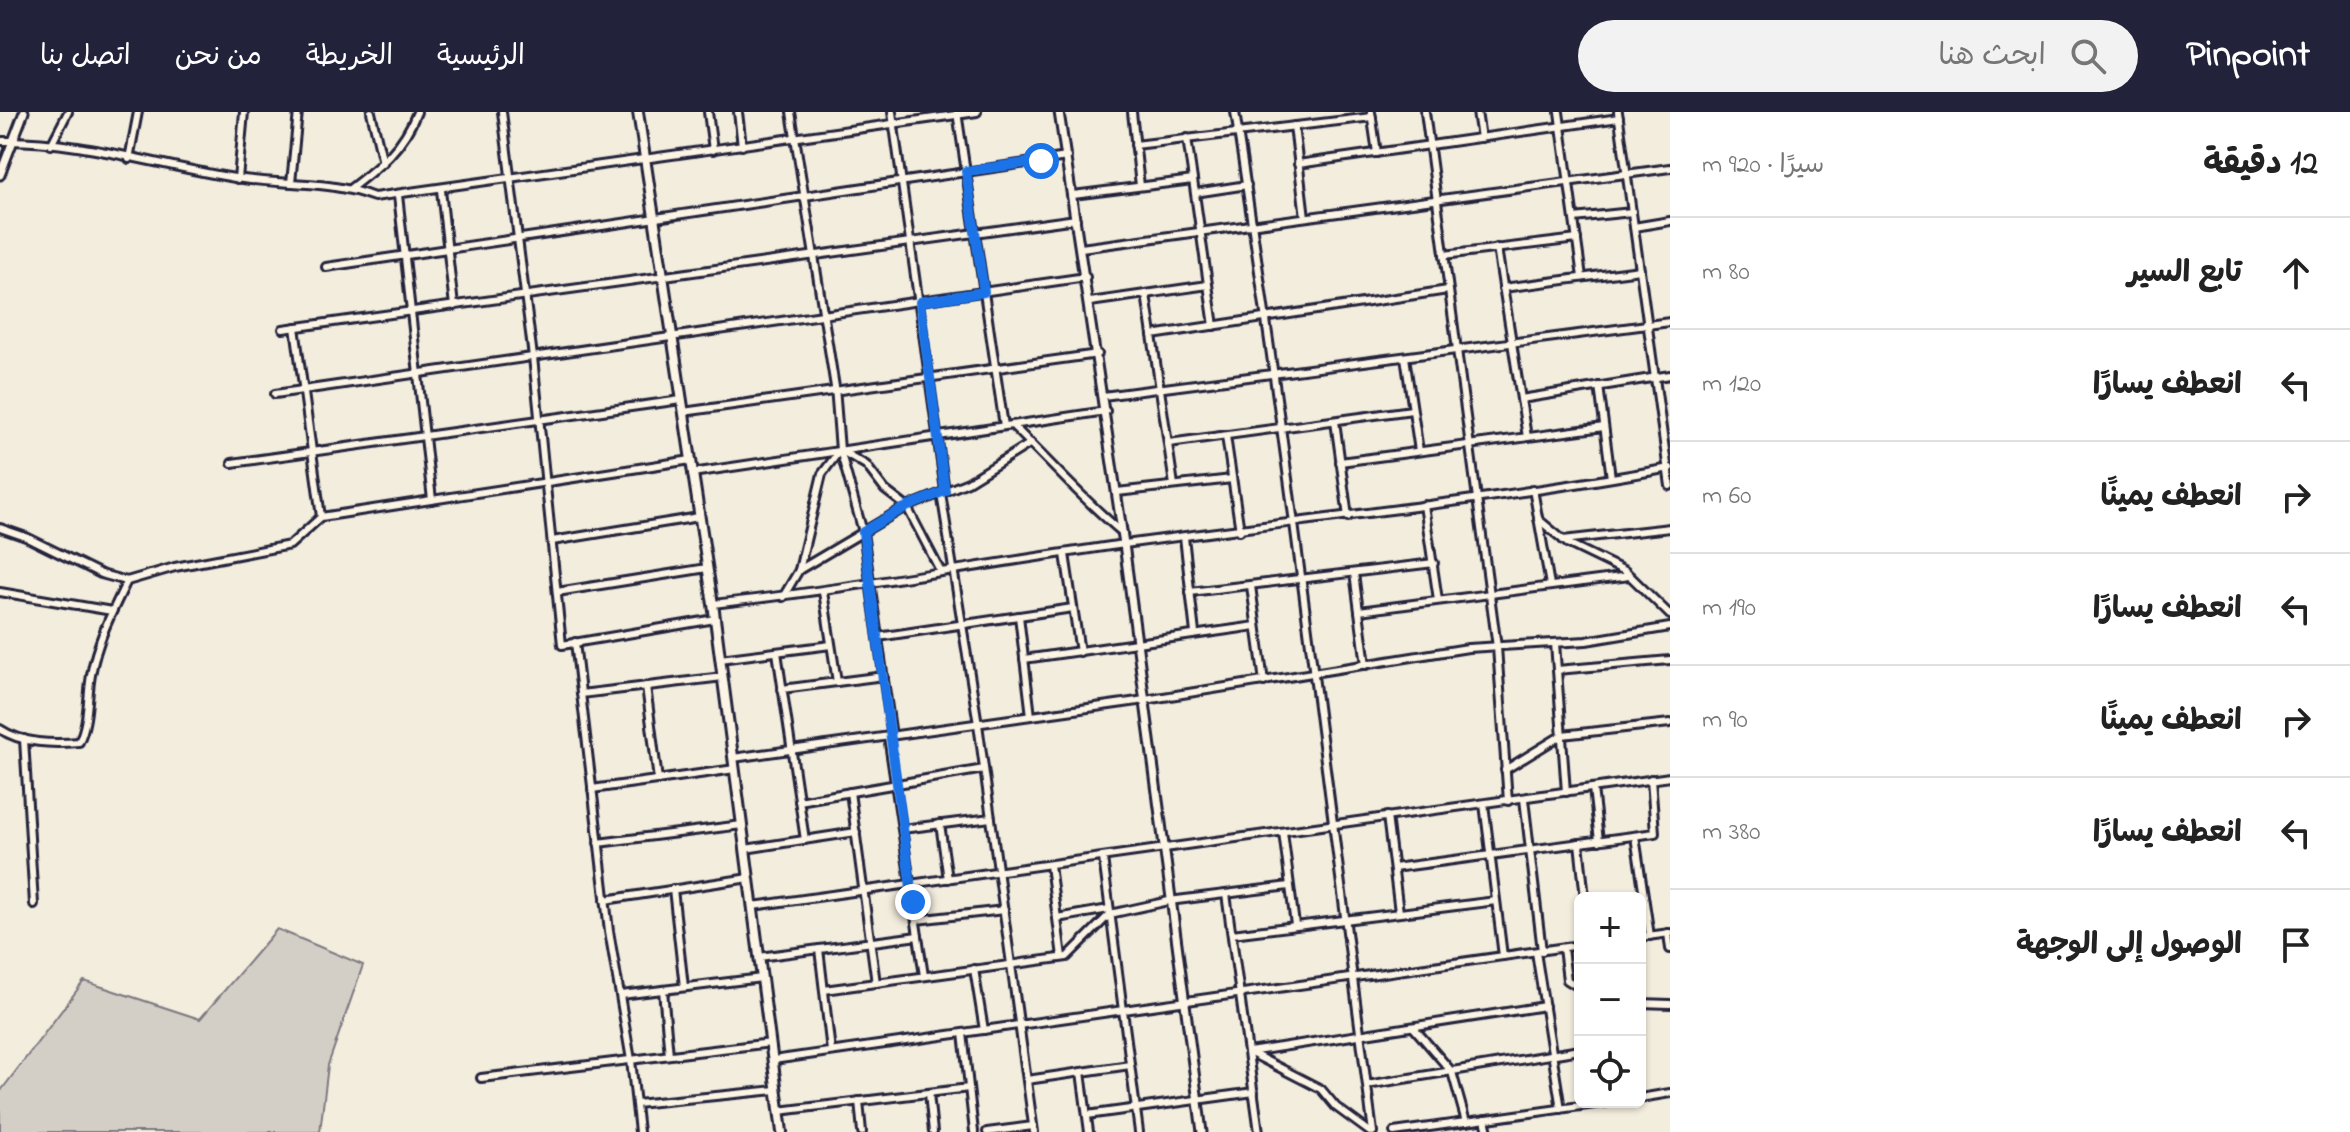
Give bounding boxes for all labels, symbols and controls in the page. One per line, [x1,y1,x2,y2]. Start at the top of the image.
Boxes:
search box [1578,20,2138,92]
text: Pinpoint [2186,28,2310,84]
icon: search [2066,34,2110,78]
text: ابحث هنا [1938,35,2046,79]
text: اتصل بنا [40,37,131,78]
text: من نحن [175,37,262,78]
text: الخريطة [306,37,393,78]
text: الرئيسية [437,37,525,78]
text: 12 دقيقة [2203,140,2318,190]
route start [1023,143,1059,179]
text: سيرًا · 920 m [1702,147,1824,185]
icon: ahead [2274,251,2318,295]
text: تابع السير [2128,252,2242,296]
text: 80 m [1702,254,1750,292]
icon: left [2274,363,2318,407]
text: انعطف يسارًا [2093,364,2242,408]
text: 120 m [1702,366,1761,404]
icon: right [2274,475,2318,519]
text: انعطف يمينًا [2101,476,2242,520]
text: 60 m [1702,478,1751,516]
icon: left [2274,587,2318,631]
text: انعطف يسارًا [2093,588,2242,632]
text: 190 m [1702,590,1756,628]
icon: right [2274,699,2318,743]
text: انعطف يمينًا [2101,700,2242,744]
text: 90 m [1702,702,1748,740]
icon: left [2274,811,2318,855]
text: انعطف يسارًا [2093,812,2242,856]
text: 380 m [1702,814,1760,852]
route end [895,884,931,920]
map controls [1574,892,1646,1108]
button: + [1574,892,1646,964]
icon: arrive [2274,923,2318,967]
text: الوصول إلى الوجهة [2016,924,2242,968]
button: − [1574,964,1646,1036]
button: locate [1574,1036,1646,1108]

